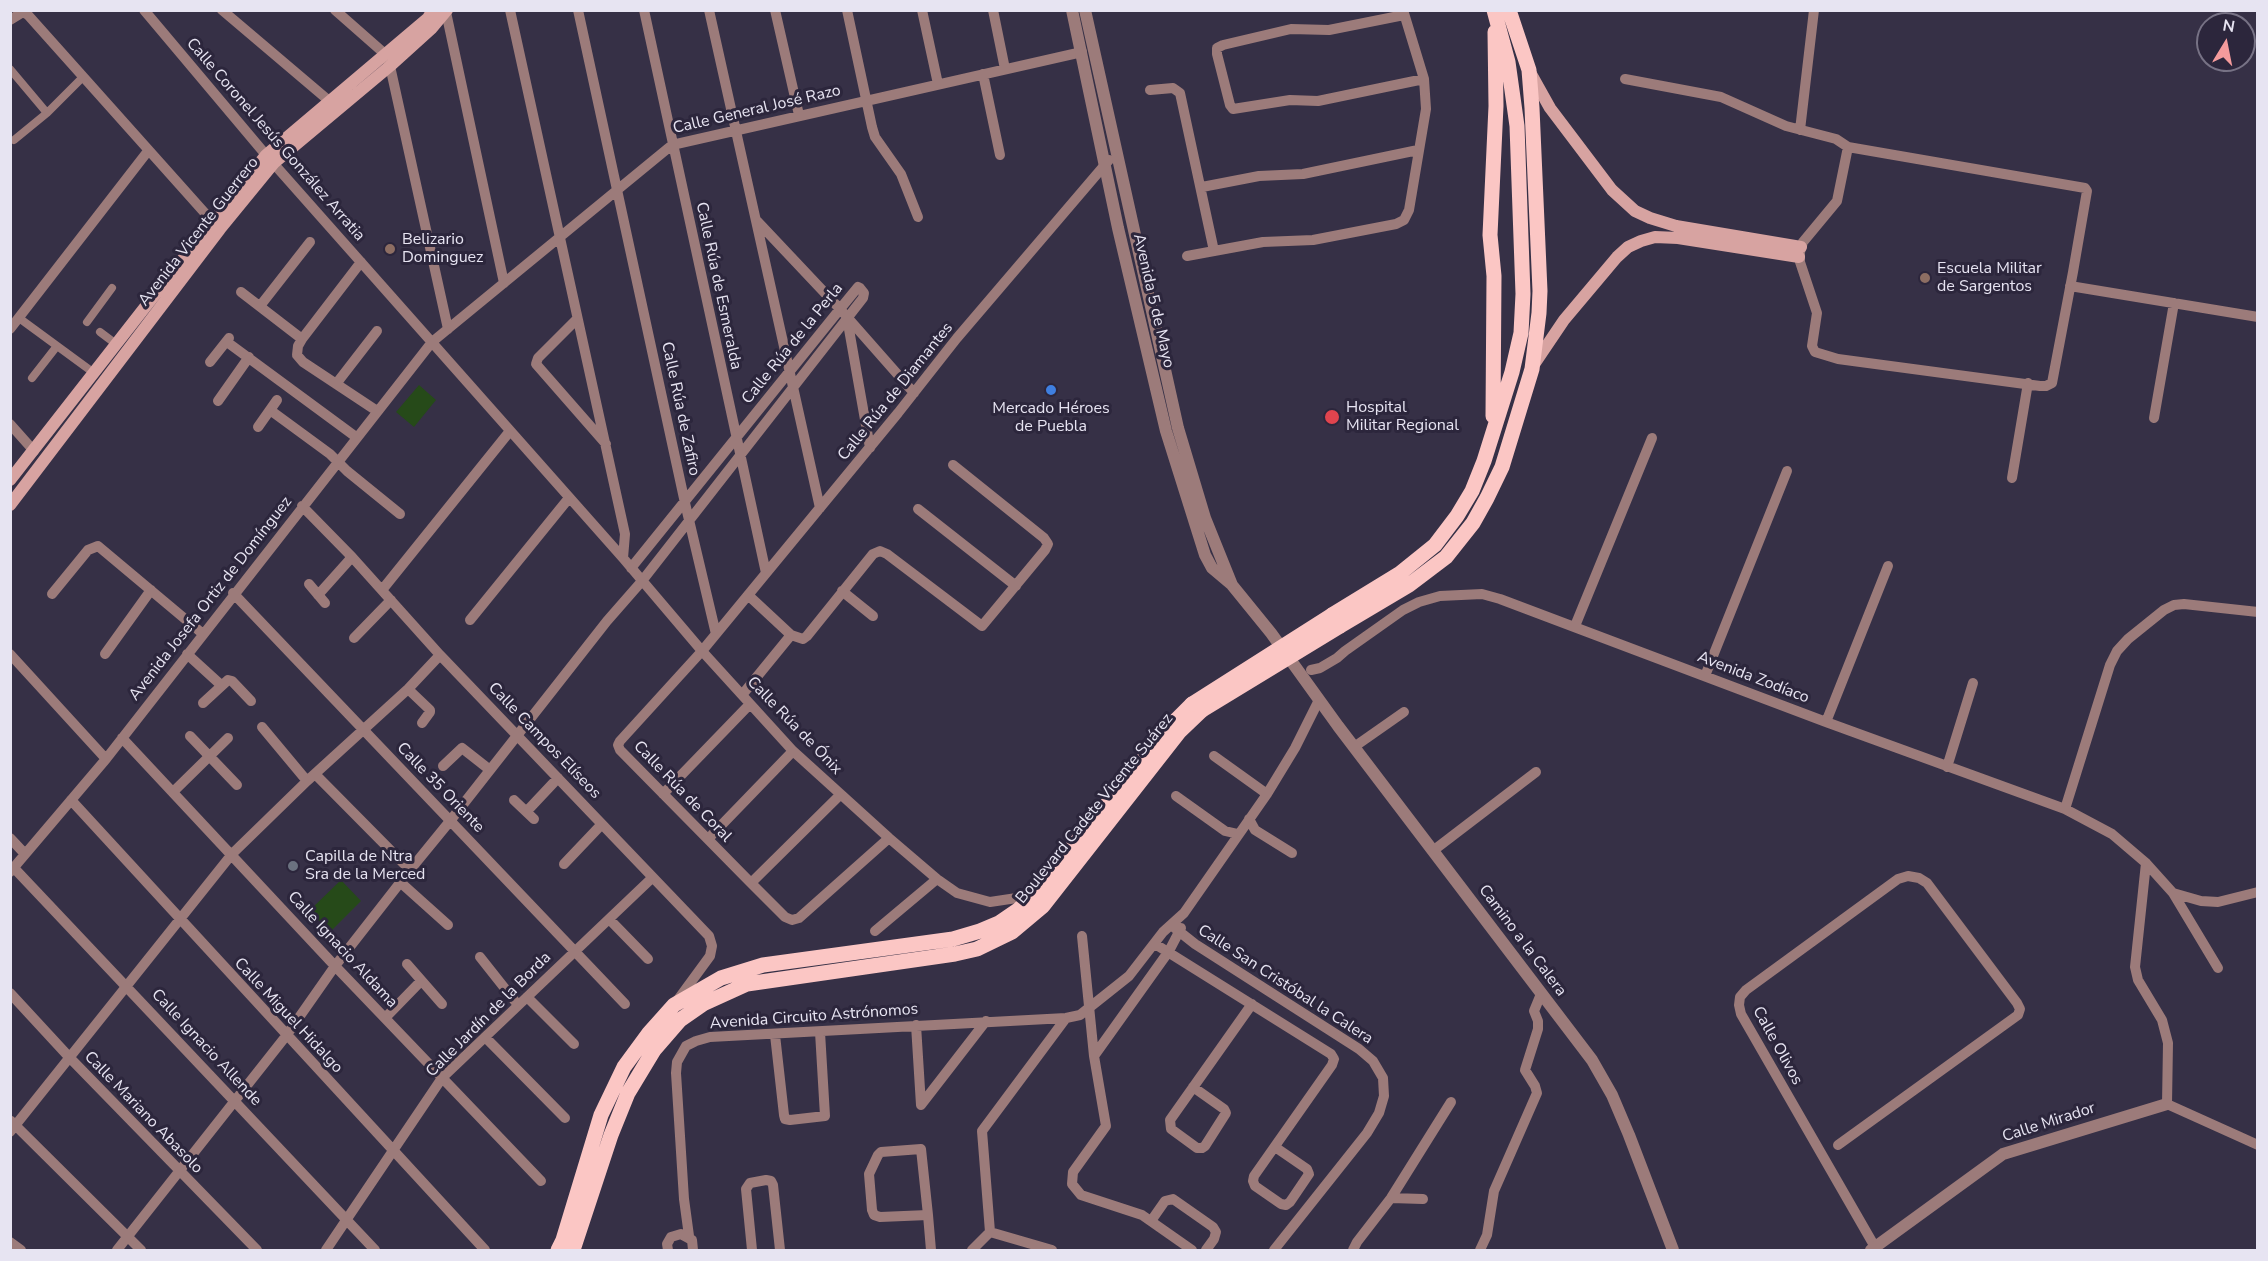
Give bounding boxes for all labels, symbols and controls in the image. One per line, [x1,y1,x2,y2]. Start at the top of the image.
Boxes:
north arrow [2196,12,2256,72]
text: N [2221,14,2237,38]
street label: Calle Coronel Jesús González Arratia [182,35,368,245]
street label: Calle General José Razo [671,81,843,139]
street label: Avenida Vicente Guerrero [135,154,263,310]
street label: Calle Rúa de Esmeralda [691,200,745,372]
place label: Belizario Dominguez [402,230,484,268]
street label: Avenida 5 de Mayo [1128,232,1178,370]
marker: Belizario Dominguez [383,242,397,256]
place label: Escuela Militar de Sargentos [1937,259,2042,297]
marker: Escuela Militar de Sargentos [1918,271,1932,285]
street label: Calle Rúa de la Perla [738,280,848,408]
street label: Calle Rúa de Diamantes [834,319,958,465]
street label: Calle Rúa de Zafiro [656,340,704,478]
marker: Mercado Héroes de Puebla [1044,383,1058,397]
place label: Hospital Militar Regional [1346,398,1459,436]
place label: Mercado Héroes de Puebla [992,399,1110,437]
marker: Hospital Militar Regional [1323,408,1341,426]
street label: Avenida Josefa Ortiz de Domínguez [125,493,297,705]
street label: Avenida Zodíaco [1694,648,1812,708]
street label: Calle Rúa de Ónix [742,673,846,779]
street label: Calle Campos Elíseos [484,679,604,803]
street label: Boulevard Cadete Vicente Suárez [1012,710,1178,908]
street label: Calle Rúa de Coral [629,737,735,847]
street label: Calle 35 Oriente [392,739,488,837]
place label: Capilla de Ntra Sra de la Merced [305,847,425,885]
marker: Capilla de Ntra Sra de la Merced [286,859,300,873]
street label: Camino a la Calera [1474,881,1570,1001]
street label: Calle Ignacio Aldama [283,888,401,1012]
street label: Calle San Cristóbal la Calera [1194,921,1376,1049]
street label: Calle Jardín de la Borda [422,948,556,1082]
street label: Calle Miguel Hidalgo [230,954,346,1078]
street label: Calle Ignacio Allende [147,986,265,1110]
street label: Avenida Circuito Astrónomos [709,1000,919,1034]
street label: Calle Olivos [1748,1004,1806,1088]
street label: Calle Mariano Abasolo [80,1048,206,1178]
street label: Calle Mirador [2000,1099,2098,1147]

